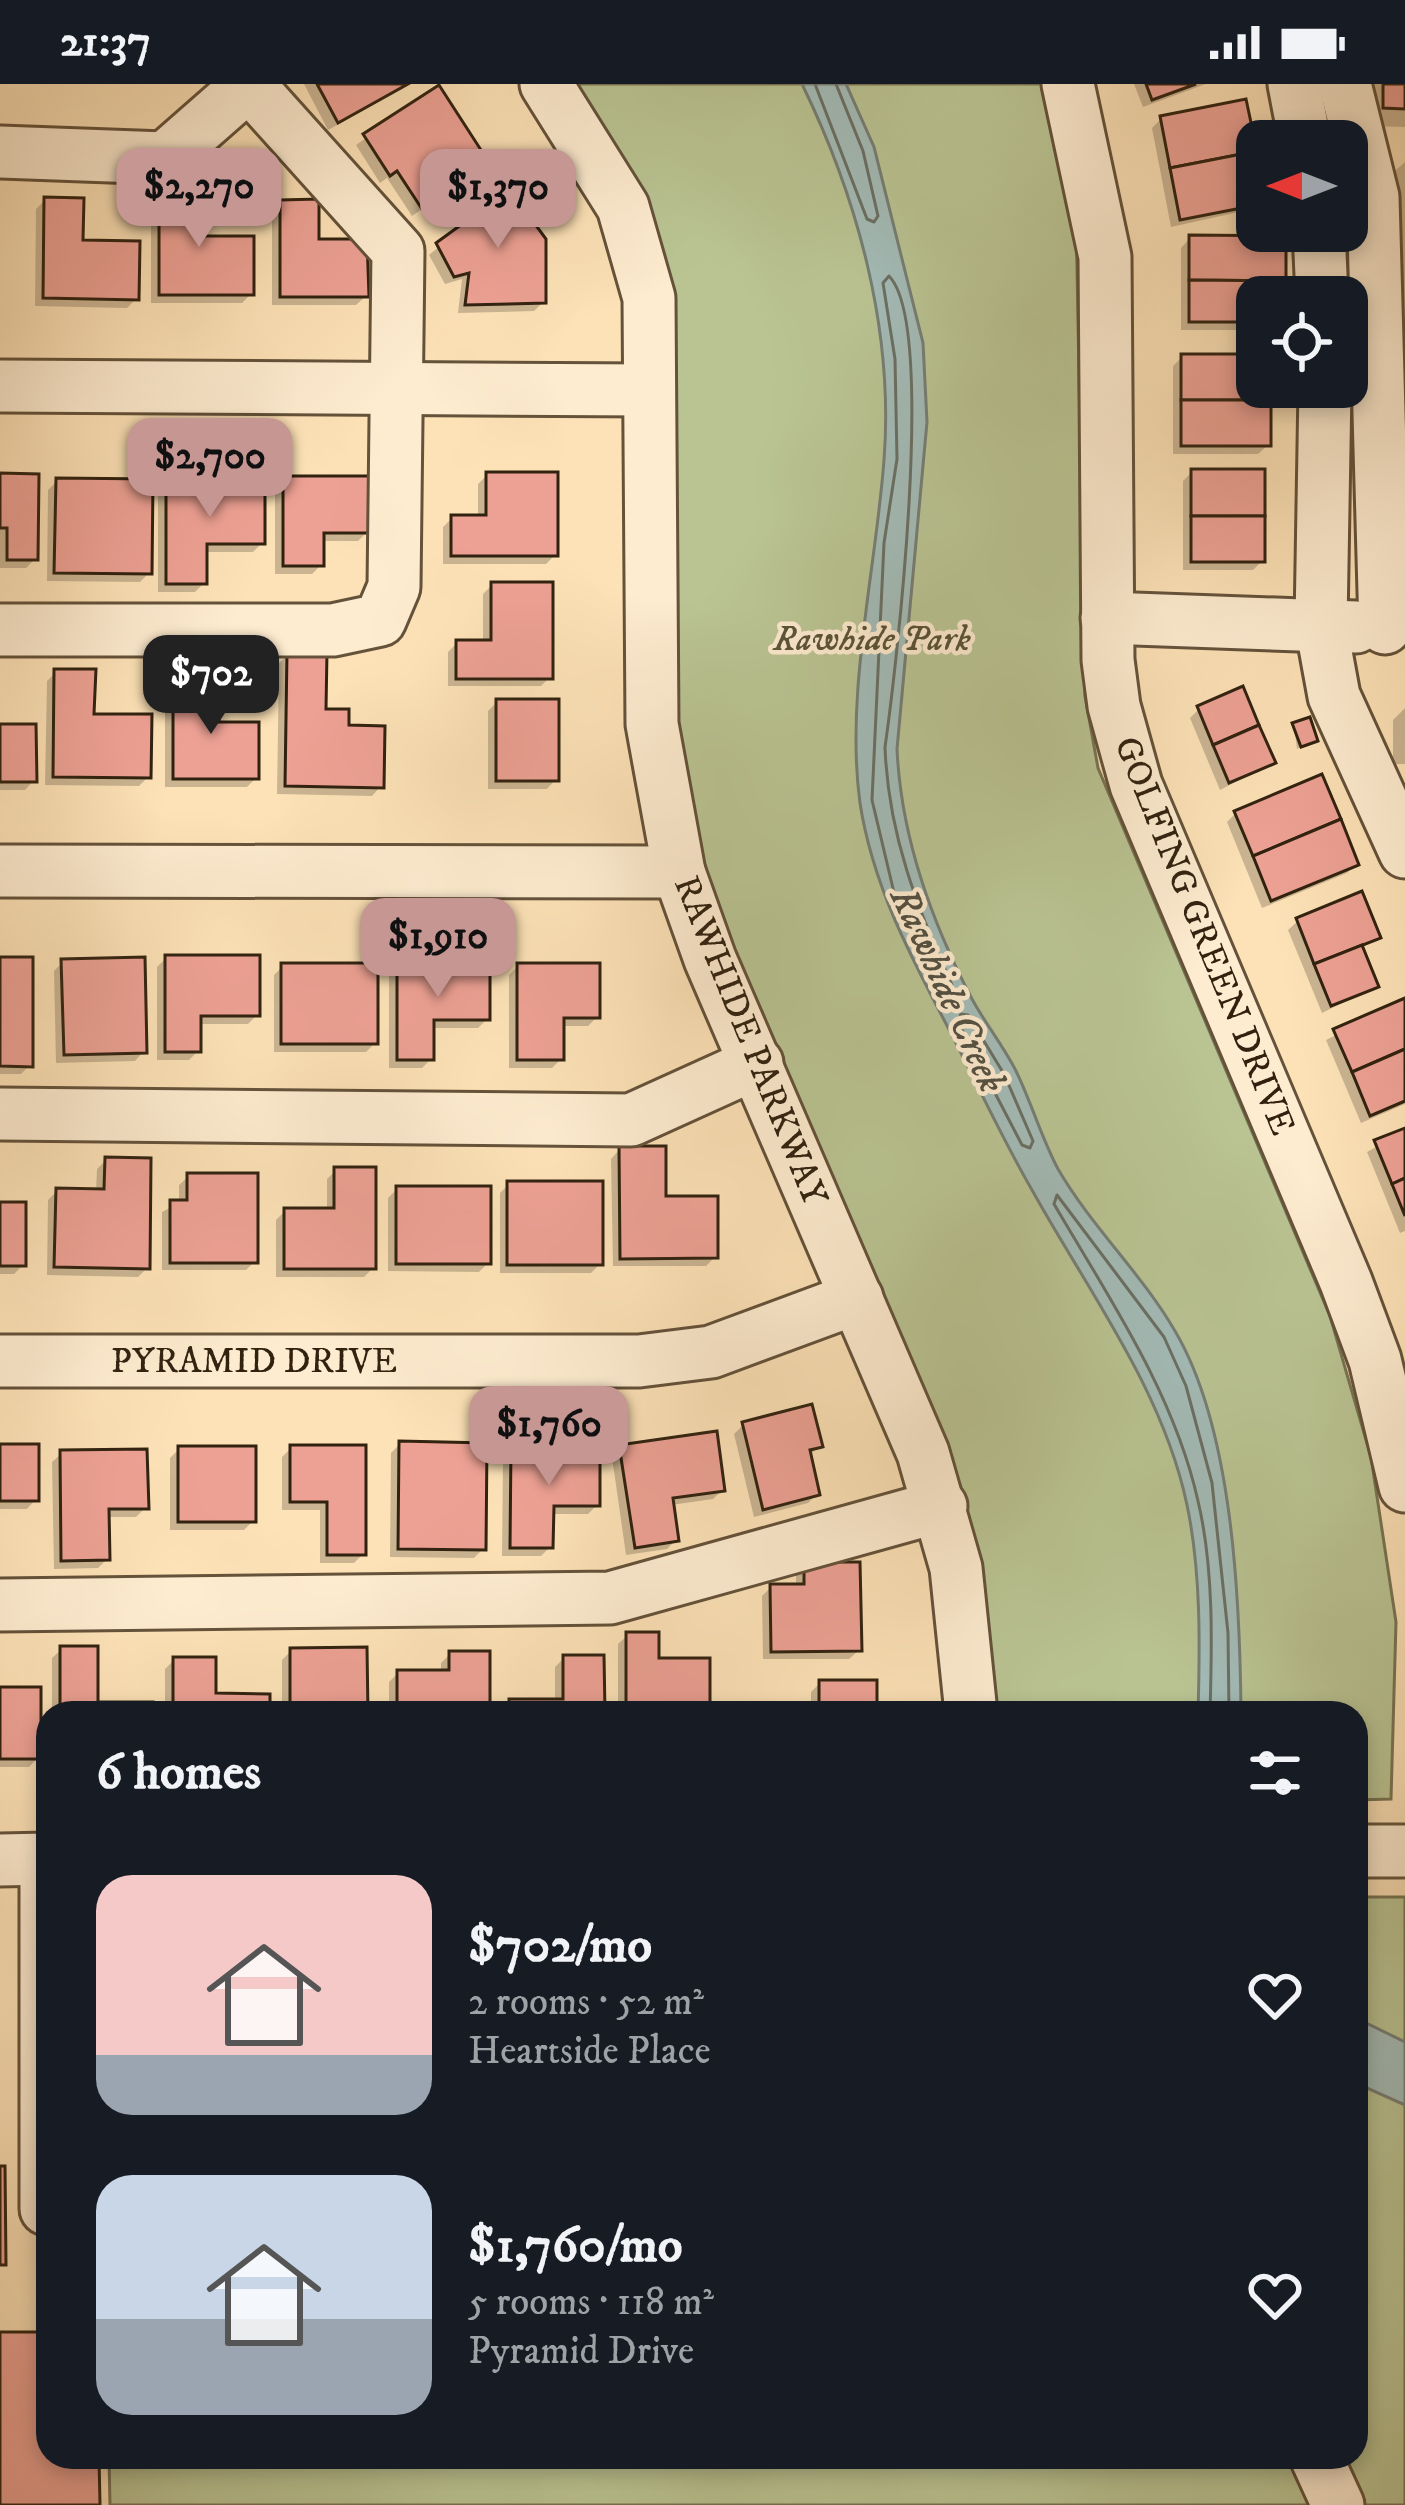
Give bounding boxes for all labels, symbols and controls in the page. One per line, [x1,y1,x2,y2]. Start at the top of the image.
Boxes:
text: 21:37 [60,14,151,70]
north arrow [1236,120,1368,252]
map controls [1236,120,1368,408]
pin: $2,270 [101,148,297,250]
pin: $1,370 [400,149,596,251]
text: $2,270 [143,162,255,211]
text: $1,370 [447,163,549,212]
button: locate [1236,276,1368,408]
pin: $2,700 [112,418,308,520]
text: $2,700 [154,432,266,481]
park label: Rawhide Park [772,617,971,662]
pin: $702 [140,635,282,737]
text: $702 [170,649,252,698]
street label: GOLFING GREEN DRIVE [1103,730,1305,1142]
street label: RAWHIDE PARKWAY [663,869,837,1214]
water label: Rawhide Creek [878,878,1016,1101]
pin: $1,910 [340,898,536,1000]
text: $1,910 [388,912,488,961]
street label: PYRAMID DRIVE [111,1339,397,1384]
pin: $1,760 [451,1386,647,1488]
text: $1,760 [496,1400,602,1449]
icon: filters [1242,1740,1308,1806]
text: 6 homes [96,1741,261,1805]
text: $702/mo [468,1914,652,1978]
icon: home [192,1923,336,2067]
icon: heart [1242,1962,1308,2028]
text: 2 rooms · 52 m² [468,1978,704,2027]
text: Heartside Place [468,2027,711,2076]
text: $1,760/mo [468,2214,683,2278]
icon: home [192,2223,336,2367]
icon: heart [1242,2262,1308,2328]
text: 5 rooms · 118 m² [468,2278,714,2327]
text: Pyramid Drive [468,2327,694,2376]

